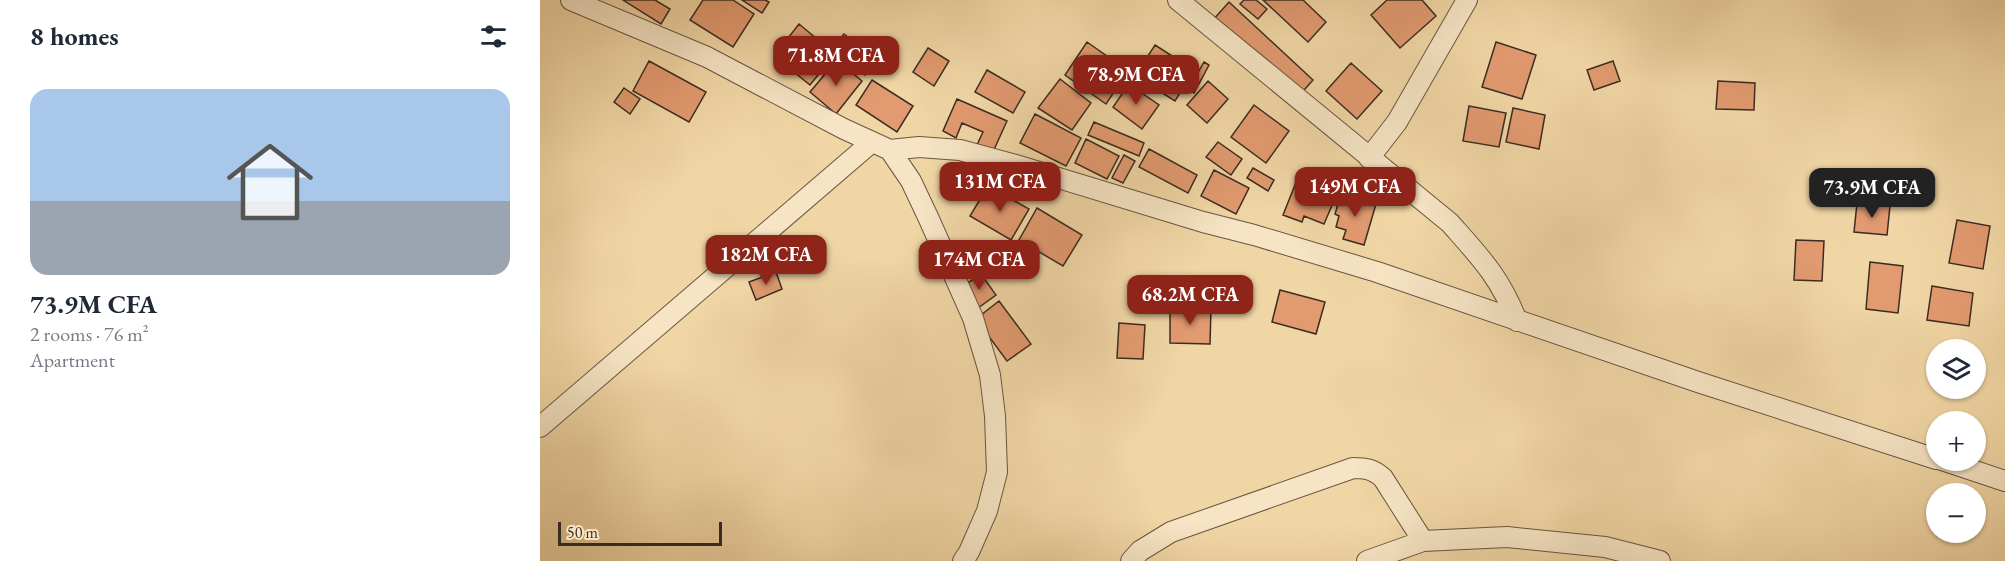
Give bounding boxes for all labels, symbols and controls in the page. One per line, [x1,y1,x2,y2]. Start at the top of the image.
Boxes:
text: 8 homes [30,19,119,53]
icon: filters [477,20,510,53]
pin: 71.8M CFA [767,36,905,87]
text: 71.8M CFA [787,42,885,68]
pin: 78.9M CFA [1067,55,1205,106]
text: 78.9M CFA [1087,61,1185,87]
icon: home [216,128,324,236]
pin: 131M CFA [938,162,1062,213]
pin: 149M CFA [1293,167,1417,218]
text: 131M CFA [954,168,1046,194]
pin: 73.9M CFA [1803,168,1941,219]
text: 149M CFA [1309,173,1401,199]
text: 73.9M CFA [1823,174,1921,200]
pin: 182M CFA [704,235,828,286]
pin: 174M CFA [917,240,1041,291]
text: 182M CFA [720,241,812,267]
text: 174M CFA [933,246,1025,272]
pin: 68.2M CFA [1121,275,1259,326]
text: 68.2M CFA [1141,281,1239,307]
text: 73.9M CFA [30,287,157,321]
text: 2 rooms · 76 m² [30,321,149,347]
map controls [1926,339,1986,543]
button: layers [1926,339,1986,399]
text: Apartment [30,347,115,373]
button: + [1926,411,1986,471]
button: − [1926,483,1986,543]
scale bar [558,519,722,546]
text: 50 m [567,522,598,543]

